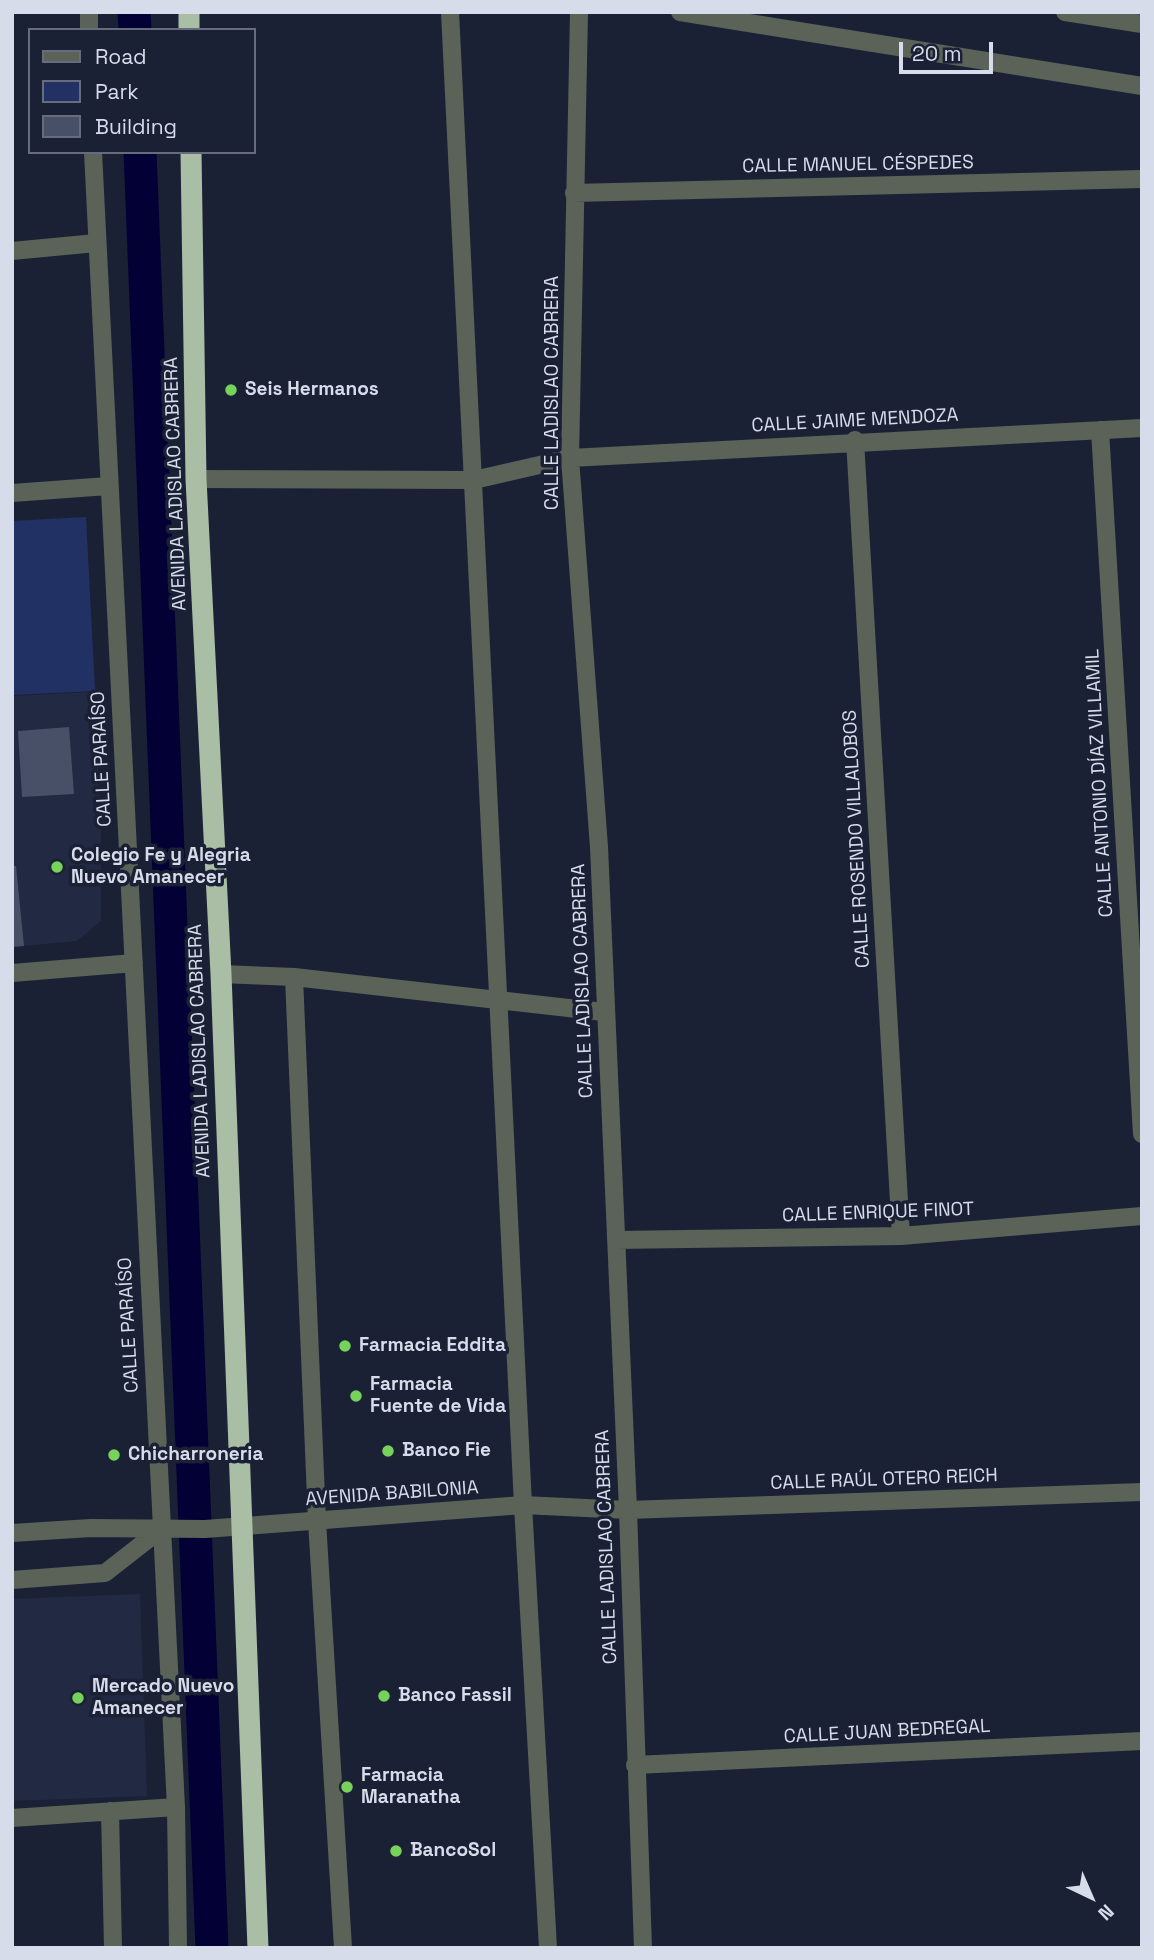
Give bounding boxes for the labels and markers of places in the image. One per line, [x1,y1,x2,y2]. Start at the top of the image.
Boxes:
place label: Seis Hermanos [245,379,379,401]
marker: Seis Hermanos [223,382,239,398]
place label: Colegio Fe y Alegria Nuevo Amanecer [71,845,251,889]
marker: Colegio Fe y Alegria Nuevo Amanecer [49,859,65,875]
place label: Farmacia Eddita [359,1335,506,1357]
marker: Farmacia Eddita [337,1338,353,1354]
place label: Farmacia Fuente de Vida [370,1374,506,1418]
marker: Farmacia Fuente de Vida [348,1388,364,1404]
place label: Banco Fie [402,1440,491,1462]
marker: Banco Fie [380,1443,396,1459]
place label: Chicharroneria [128,1444,263,1466]
marker: Chicharroneria [106,1447,122,1463]
place label: Mercado Nuevo Amanecer [92,1676,234,1720]
place label: Banco Fassil [398,1685,512,1707]
marker: Banco Fassil [376,1688,392,1704]
marker: Mercado Nuevo Amanecer [70,1690,86,1706]
place label: Farmacia Maranatha [361,1765,460,1809]
marker: Farmacia Maranatha [339,1779,355,1795]
place label: BancoSol [410,1840,496,1862]
marker: BancoSol [388,1843,404,1859]

